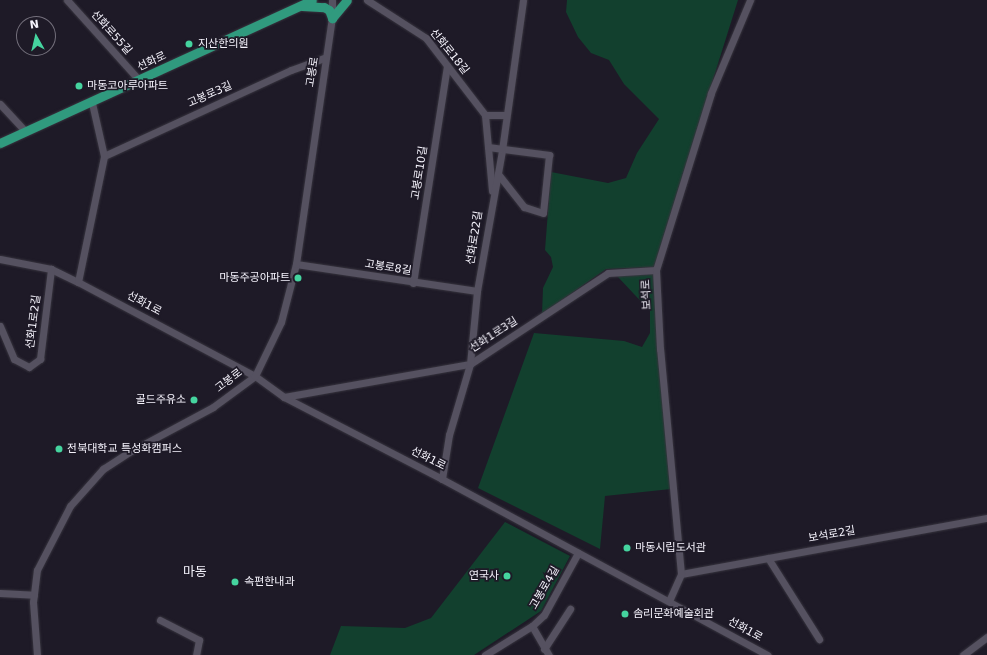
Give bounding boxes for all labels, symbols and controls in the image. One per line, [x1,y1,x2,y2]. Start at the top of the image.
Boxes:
street label: 선화로55길 [88,8,134,58]
north arrow [16,16,56,56]
text: N [29,18,40,32]
street label: 선화로18길 [427,27,471,77]
place label: 지산한의원 [198,37,249,51]
marker: 지산한의원 [183,38,195,50]
street label: 선화로 [135,50,169,74]
street label: 고봉로 [304,56,322,88]
place label: 마동코아루아파트 [87,79,168,93]
street label: 고봉로3길 [186,79,234,111]
marker: 마동코아루아파트 [74,81,84,91]
street label: 고봉로10길 [409,145,431,201]
street label: 선화로22길 [464,210,486,266]
street label: 고봉로8길 [364,258,412,278]
place label: 마동주공아파트 [219,271,290,285]
marker: 마동주공아파트 [293,273,303,283]
street label: 보석로 [640,279,654,311]
street label: 선화1로 [124,289,164,319]
street label: 선화1로2길 [24,294,44,350]
street label: 선화1로3길 [468,315,520,355]
street label: 고봉로 [213,367,245,395]
place label: 골드주유소 [135,393,186,407]
marker: 골드주유소 [189,395,199,405]
place label: 전북대학교 특성화캠퍼스 [67,442,182,456]
marker: 전북대학교 특성화캠퍼스 [54,444,64,454]
street label: 선화1로 [408,445,448,473]
street label: 보석로2길 [807,524,857,546]
place label: 마동시립도서관 [635,541,706,555]
marker: 마동시립도서관 [622,543,632,553]
district label: 마동 [183,564,207,580]
street label: 고봉로4길 [527,564,563,612]
place label: 연국사 [469,569,499,583]
marker: 연국사 [502,571,512,581]
place label: 속편한내과 [244,575,295,589]
marker: 속편한내과 [229,576,241,588]
place label: 솜리문화예술회관 [633,607,714,621]
marker: 솜리문화예술회관 [620,609,630,619]
street label: 선화1로 [725,615,765,645]

